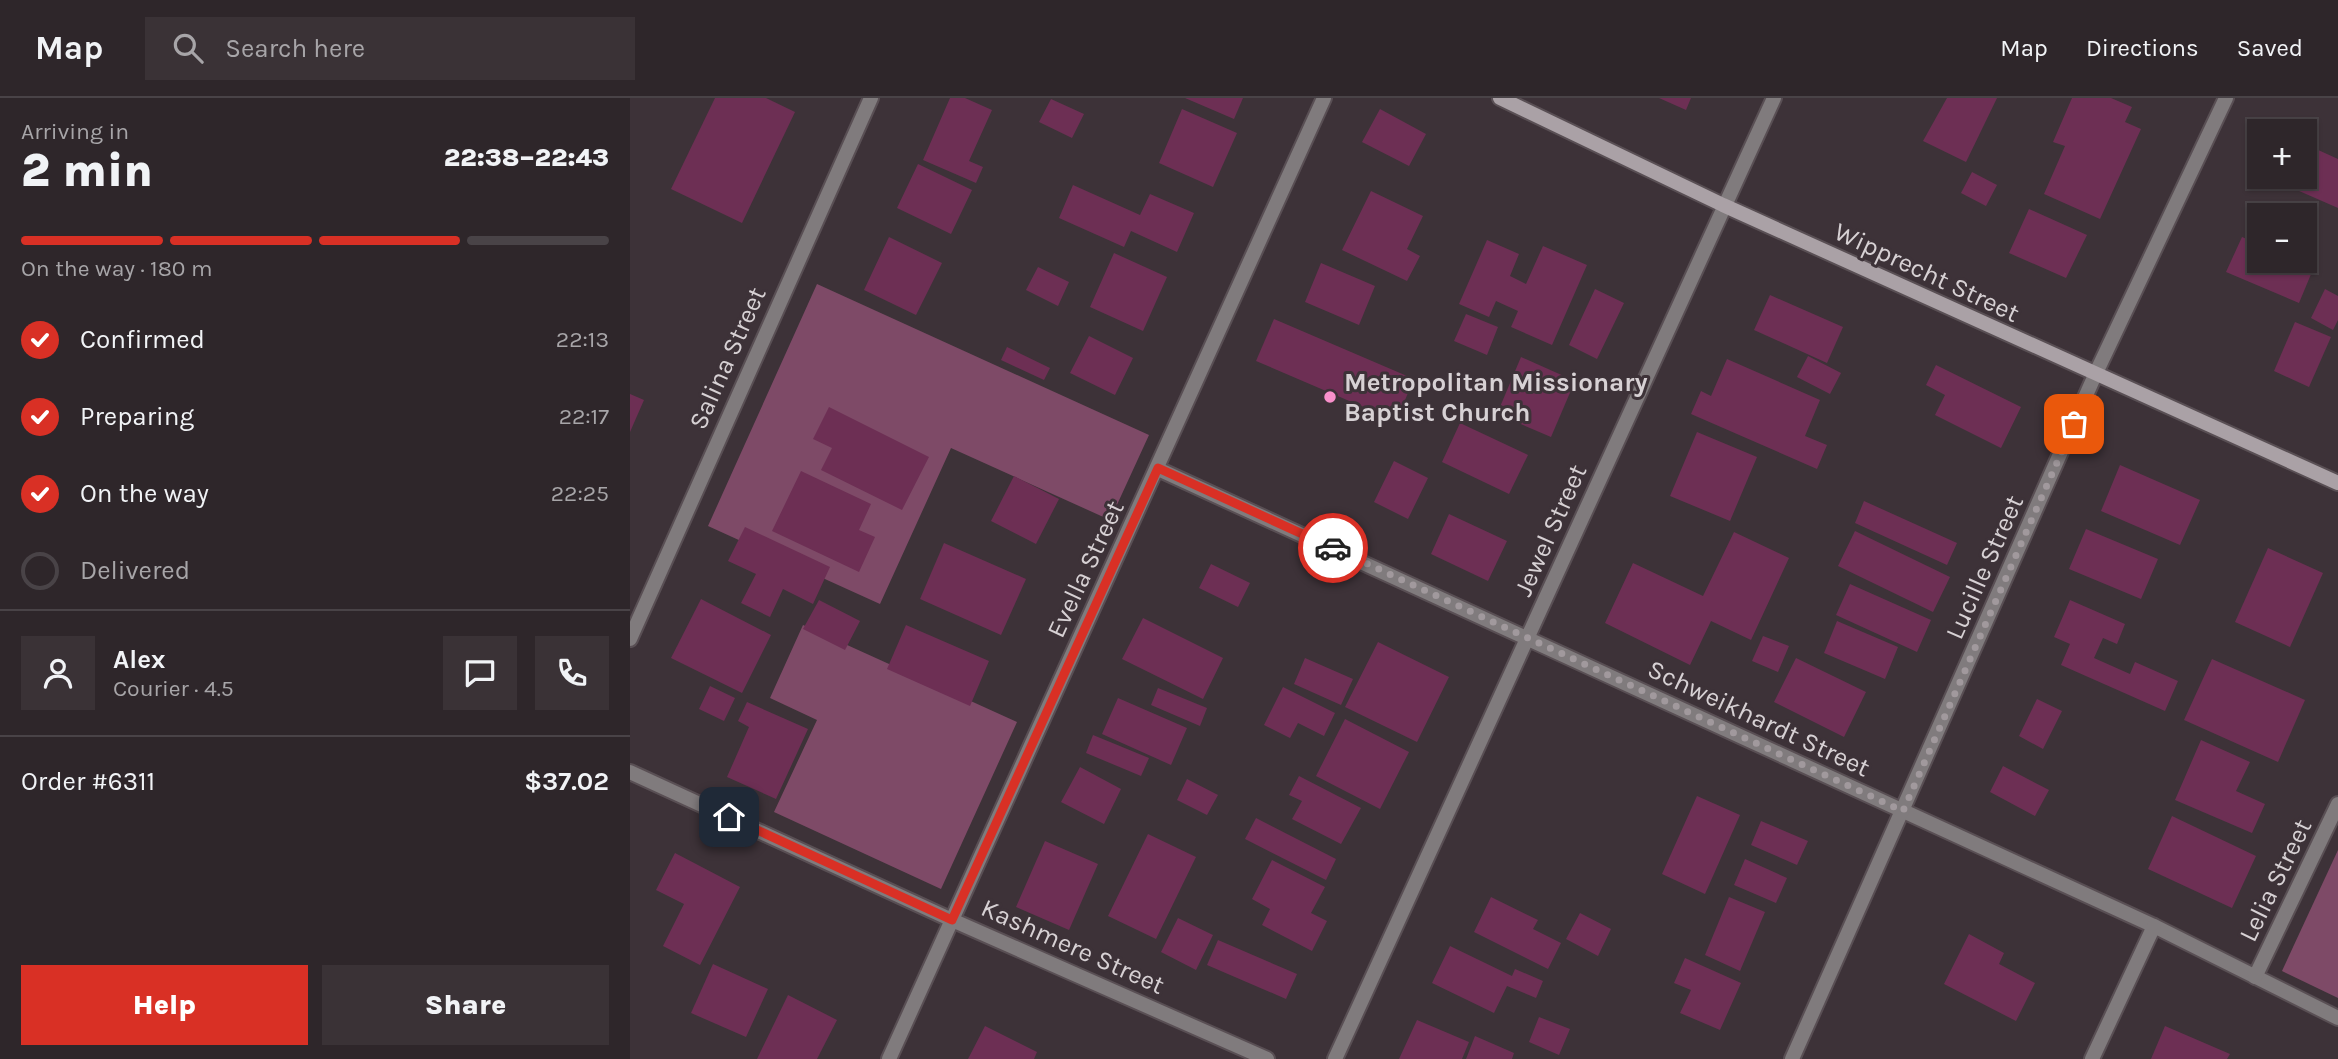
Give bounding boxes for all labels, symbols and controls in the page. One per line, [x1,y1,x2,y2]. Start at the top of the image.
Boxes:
search box [145,17,635,80]
text: Map [35,29,103,67]
icon: search [169,29,207,67]
text: Search here [225,33,365,64]
text: Map [2000,34,2048,62]
text: Directions [2086,34,2199,62]
text: Saved [2237,34,2303,62]
text: Arriving in [21,118,129,145]
map controls [2247,119,2317,273]
button: + [2247,119,2317,189]
text: 22:38–22:43 [444,142,609,173]
text: 2 min [21,144,153,198]
button: − [2247,203,2317,273]
street label: Wipprecht Street [1829,216,2024,329]
text: On the way · 180 m [21,255,212,282]
street label: Salina Street [682,282,773,434]
icon: check [21,321,59,359]
text: Confirmed [80,324,205,355]
text: 22:13 [556,326,609,353]
place label: Metropolitan Missionary Baptist Church [1344,367,1648,428]
marker: Metropolitan Missionary Baptist Church [1322,389,1338,405]
pin [2044,394,2104,454]
icon: check [21,398,59,436]
text: Preparing [80,401,194,432]
text: 22:17 [559,403,609,430]
icon: bag [2055,405,2093,443]
street label: Jewel Street [1508,459,1593,601]
icon: check [21,475,59,513]
text: On the way [80,478,209,509]
text: 22:25 [551,480,609,507]
street label: Lucille Street [1939,490,2030,644]
street label: Evella Street [1040,496,1131,643]
courier [1298,513,1368,583]
icon: car [1314,529,1352,567]
text: Delivered [80,555,190,586]
button: person [21,636,95,710]
button: chat [443,636,517,710]
button: phone [535,636,609,710]
text: Alex [113,644,165,675]
street label: Schweikhardt Street [1643,653,1875,784]
text: Courier · 4.5 [113,675,234,702]
text: Order #6311 [21,766,155,797]
text: $37.02 [524,766,609,797]
pin [699,787,759,847]
icon: home [710,798,748,836]
street label: Lelia Street [2232,814,2318,947]
street label: Kashmere Street [976,892,1169,1001]
button: Help [21,965,308,1045]
button: Share [322,965,609,1045]

